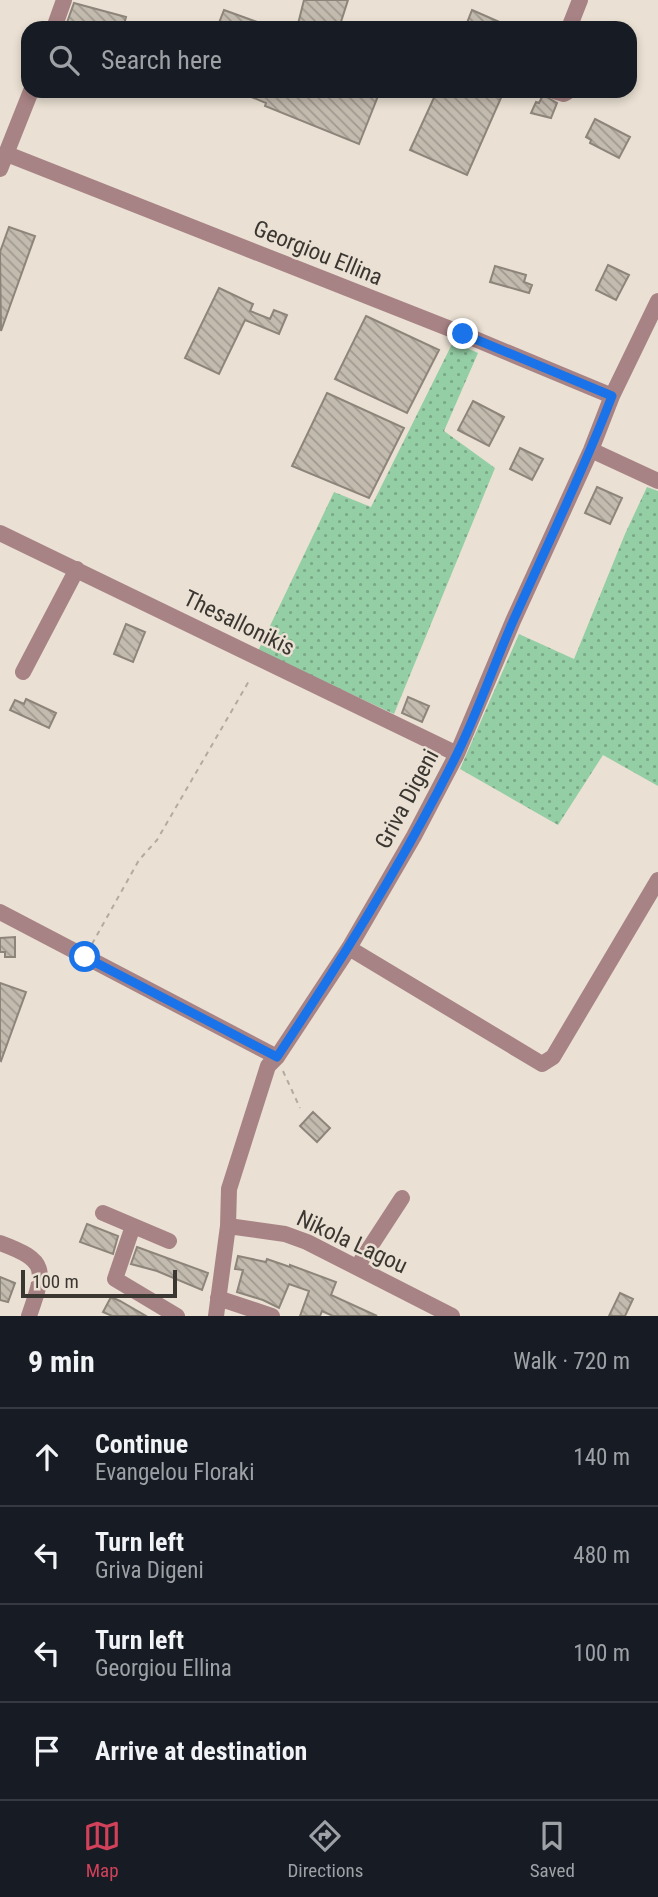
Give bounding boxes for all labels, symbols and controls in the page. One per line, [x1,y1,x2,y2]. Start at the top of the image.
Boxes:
search box [21,21,637,98]
icon: search [45,41,83,79]
text: Search here [101,45,222,75]
street label: Georgiou Ellina [250,215,386,291]
route end [447,318,478,349]
street label: Thesallonikis [179,585,299,661]
street label: Griva Digeni [370,745,444,853]
route start [69,941,100,972]
street label: Nikola Lagou [292,1205,412,1279]
scale bar [21,1267,177,1299]
text: 100 m [32,1270,79,1293]
text: 9 min [28,1344,95,1379]
text: Walk · 720 m [513,1348,630,1375]
text: Continue [95,1429,188,1459]
icon: ahead [28,1438,66,1476]
text: 140 m [573,1444,630,1471]
text: Evangelou Floraki [95,1459,254,1486]
text: Turn left [95,1527,184,1557]
icon: left [28,1536,66,1574]
text: 480 m [573,1542,630,1569]
text: Griva Digeni [95,1557,204,1584]
text: Turn left [95,1625,184,1655]
icon: left [28,1634,66,1672]
text: 100 m [573,1640,630,1667]
text: Georgiou Ellina [95,1655,232,1682]
icon: arrive [28,1732,66,1770]
text: Arrive at destination [95,1736,307,1766]
tab: Map [83,1817,121,1882]
tab: Directions [287,1817,363,1882]
tab: Saved [530,1817,575,1882]

